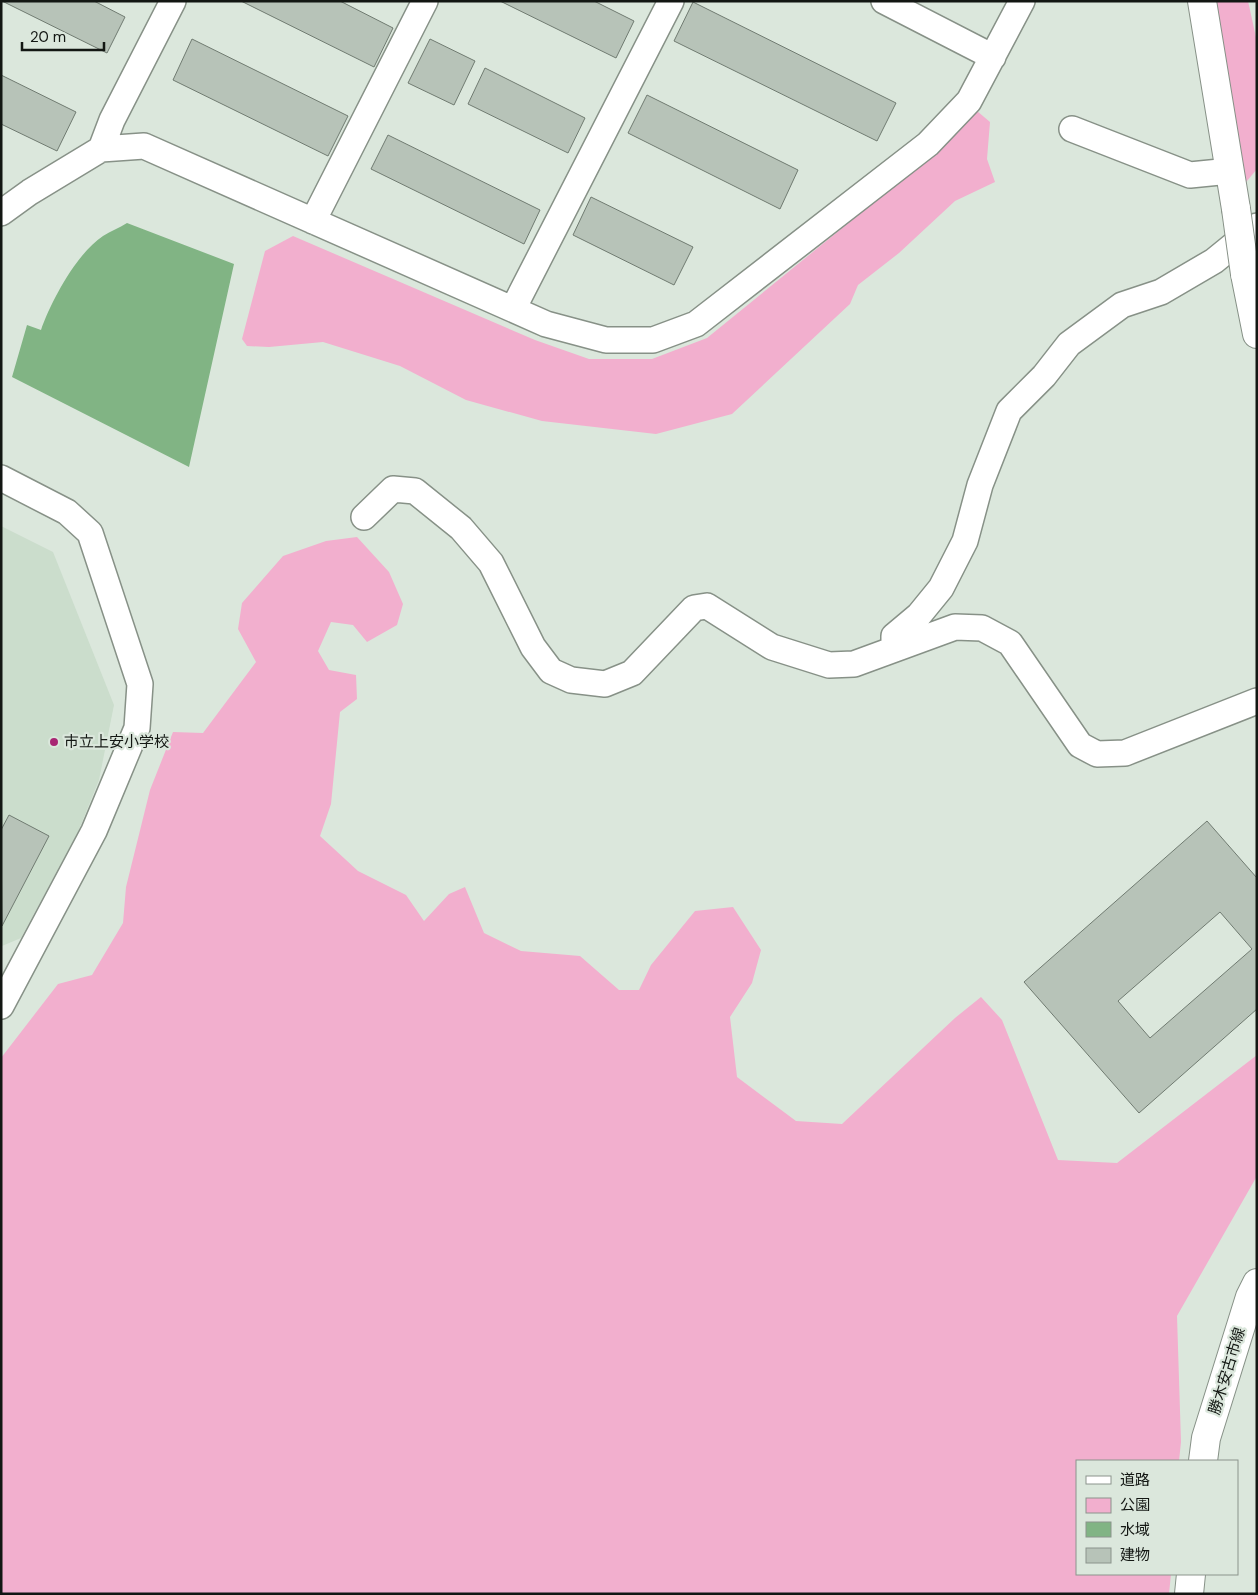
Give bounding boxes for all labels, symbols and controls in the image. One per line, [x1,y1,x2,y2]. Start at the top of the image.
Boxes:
scale bar [22,20,105,52]
text: 20 m [30,27,66,47]
place label: 市立上安小学校 [64,732,169,752]
marker: 市立上安小学校 [48,736,60,748]
street label: 勝木安古市線 [1204,1325,1250,1417]
legend [1076,1460,1238,1575]
text: 道路 [1120,1470,1150,1490]
text: 公園 [1120,1495,1150,1515]
text: 水域 [1120,1520,1150,1540]
text: 建物 [1120,1545,1150,1565]

